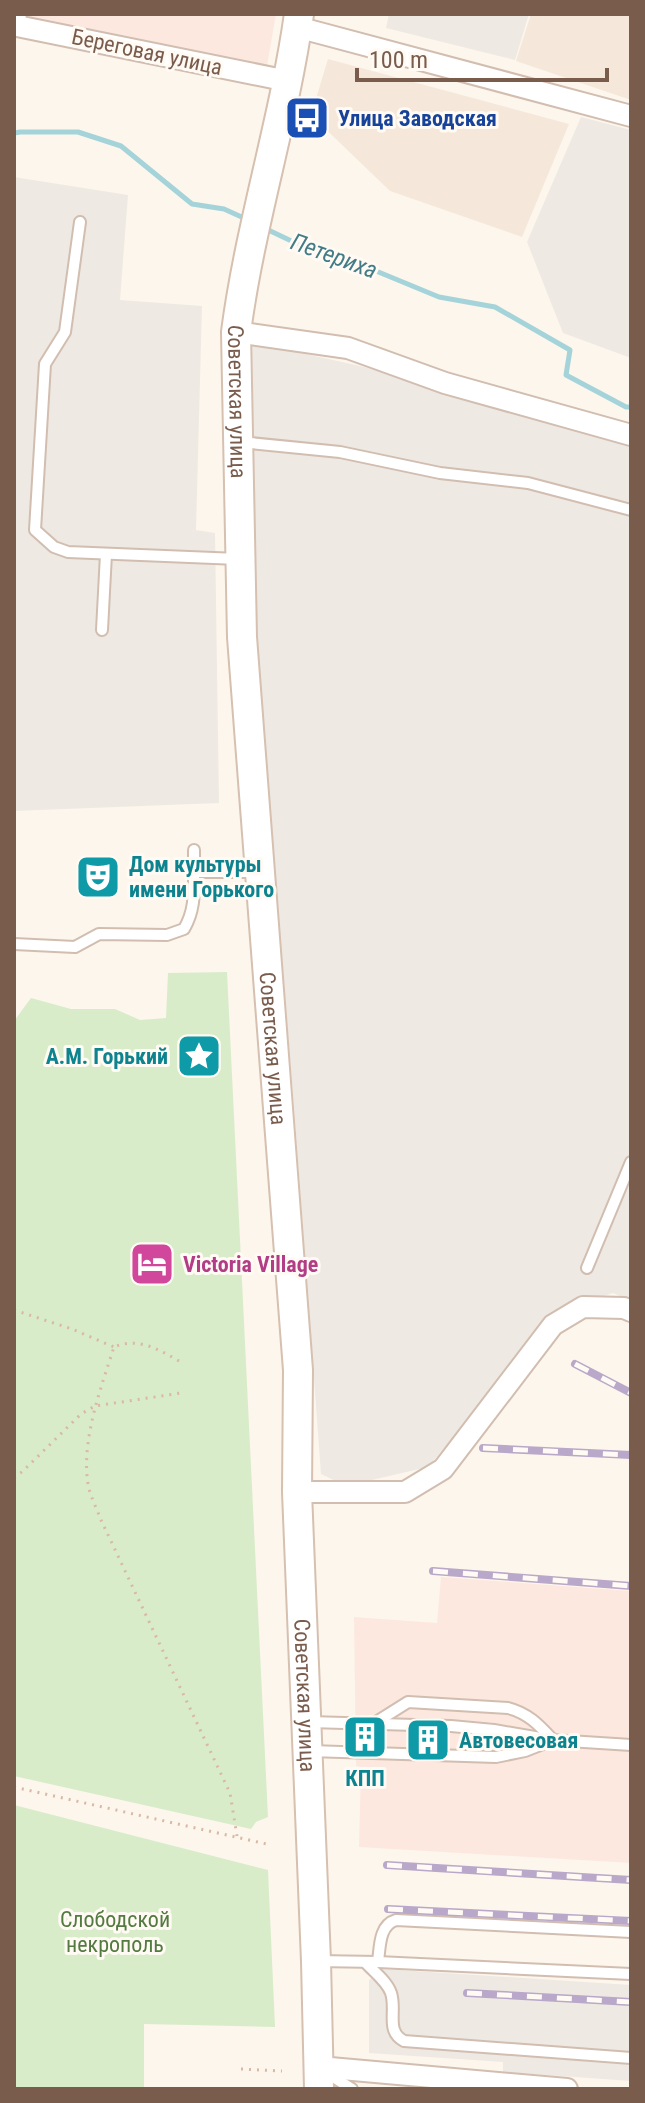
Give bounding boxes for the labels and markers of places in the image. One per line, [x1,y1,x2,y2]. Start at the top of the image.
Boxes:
bus stop icon: Улица Заводская [283,94,331,142]
place label: Улица Заводская [338,106,497,131]
place label: Дом культуры имени Горького [129,852,274,902]
theatre icon: Дом культуры имени Горького [74,853,122,901]
place icon: А.М. Горький [175,1032,223,1080]
place label: А.М. Горький [46,1044,168,1069]
hotel icon: Victoria Village [128,1240,176,1288]
place label: Victoria Village [183,1252,318,1277]
building icon: КПП [341,1713,389,1761]
building icon: Автовесовая [404,1716,452,1764]
place label: Автовесовая [459,1728,578,1753]
place label: КПП [345,1766,385,1791]

